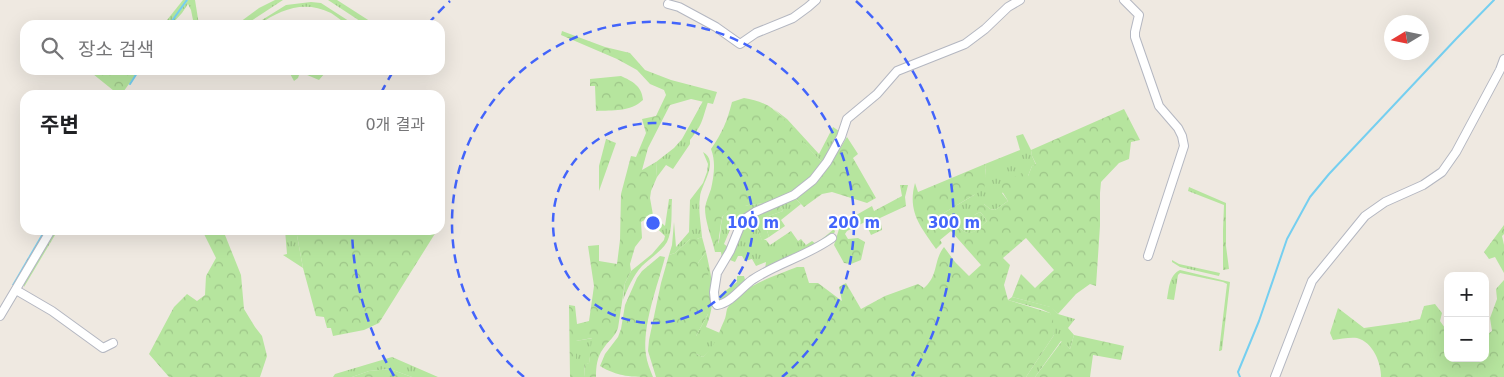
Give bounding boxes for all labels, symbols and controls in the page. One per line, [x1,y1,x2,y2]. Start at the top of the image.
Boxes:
north arrow [1384,15,1429,60]
search box [20,20,445,75]
icon: search [38,34,66,62]
text: 장소 검색 [78,38,154,60]
text: 주변 [40,113,79,137]
text: 0개 결과 [366,115,425,134]
centre of rings [644,214,662,232]
text: 100 m [727,214,779,232]
text: 200 m [828,214,880,232]
text: 300 m [928,214,980,232]
map controls [1444,272,1489,362]
button: + [1444,272,1489,317]
button: − [1444,317,1489,362]

